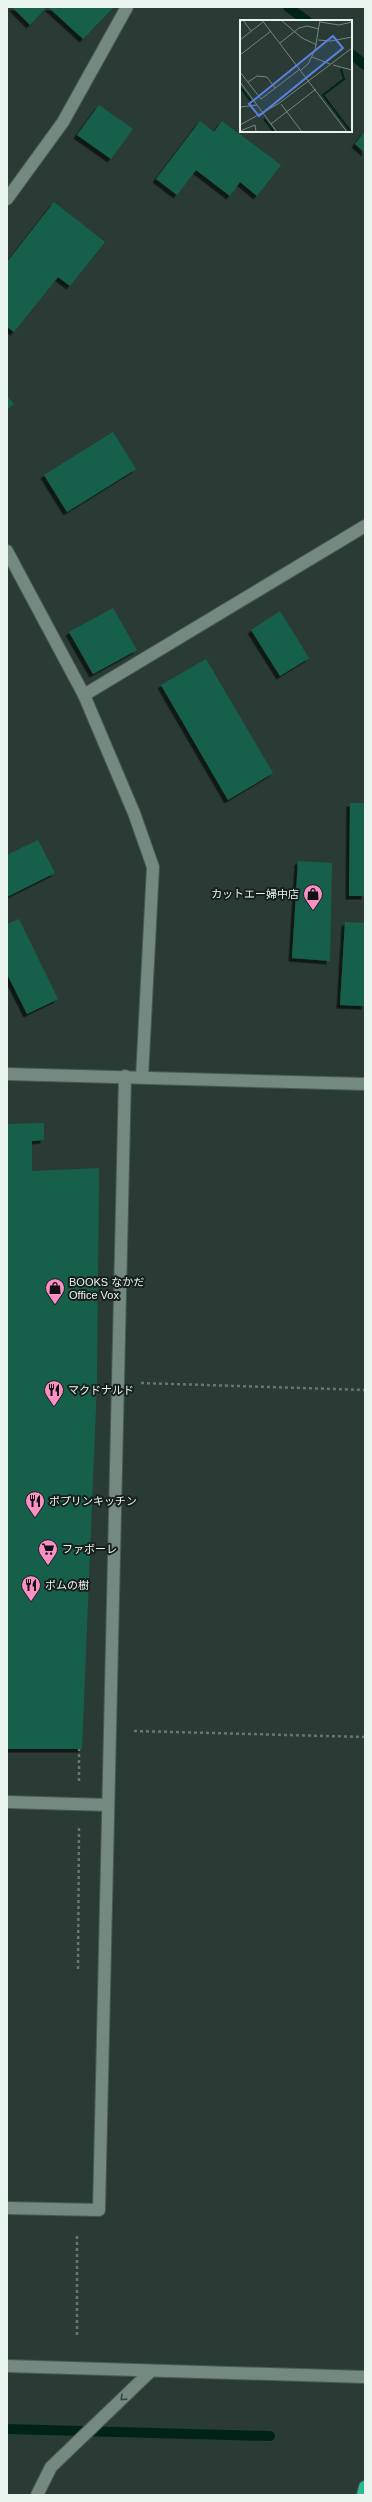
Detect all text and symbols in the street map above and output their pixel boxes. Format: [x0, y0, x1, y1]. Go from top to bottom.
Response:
inset map [240, 20, 352, 132]
shop icon: カットエー婦中店 [302, 883, 324, 911]
place label: カットエー婦中店 [211, 888, 299, 900]
place label: BOOKS なかだ Office Vox [69, 1276, 144, 1301]
shop icon: BOOKS なかだ Office Vox [44, 1277, 66, 1305]
restaurant icon: マクドナルド [43, 1379, 65, 1407]
place label: マクドナルド [68, 1384, 134, 1396]
restaurant icon: ポプリンキッチン [24, 1490, 46, 1518]
place label: ポプリンキッチン [49, 1495, 137, 1507]
supermarket icon: ファボーレ [37, 1538, 59, 1566]
place label: ファボーレ [62, 1543, 117, 1555]
restaurant icon: ポムの樹 [20, 1574, 42, 1602]
place label: ポムの樹 [45, 1579, 89, 1591]
one-way arrow [120, 2393, 128, 2401]

